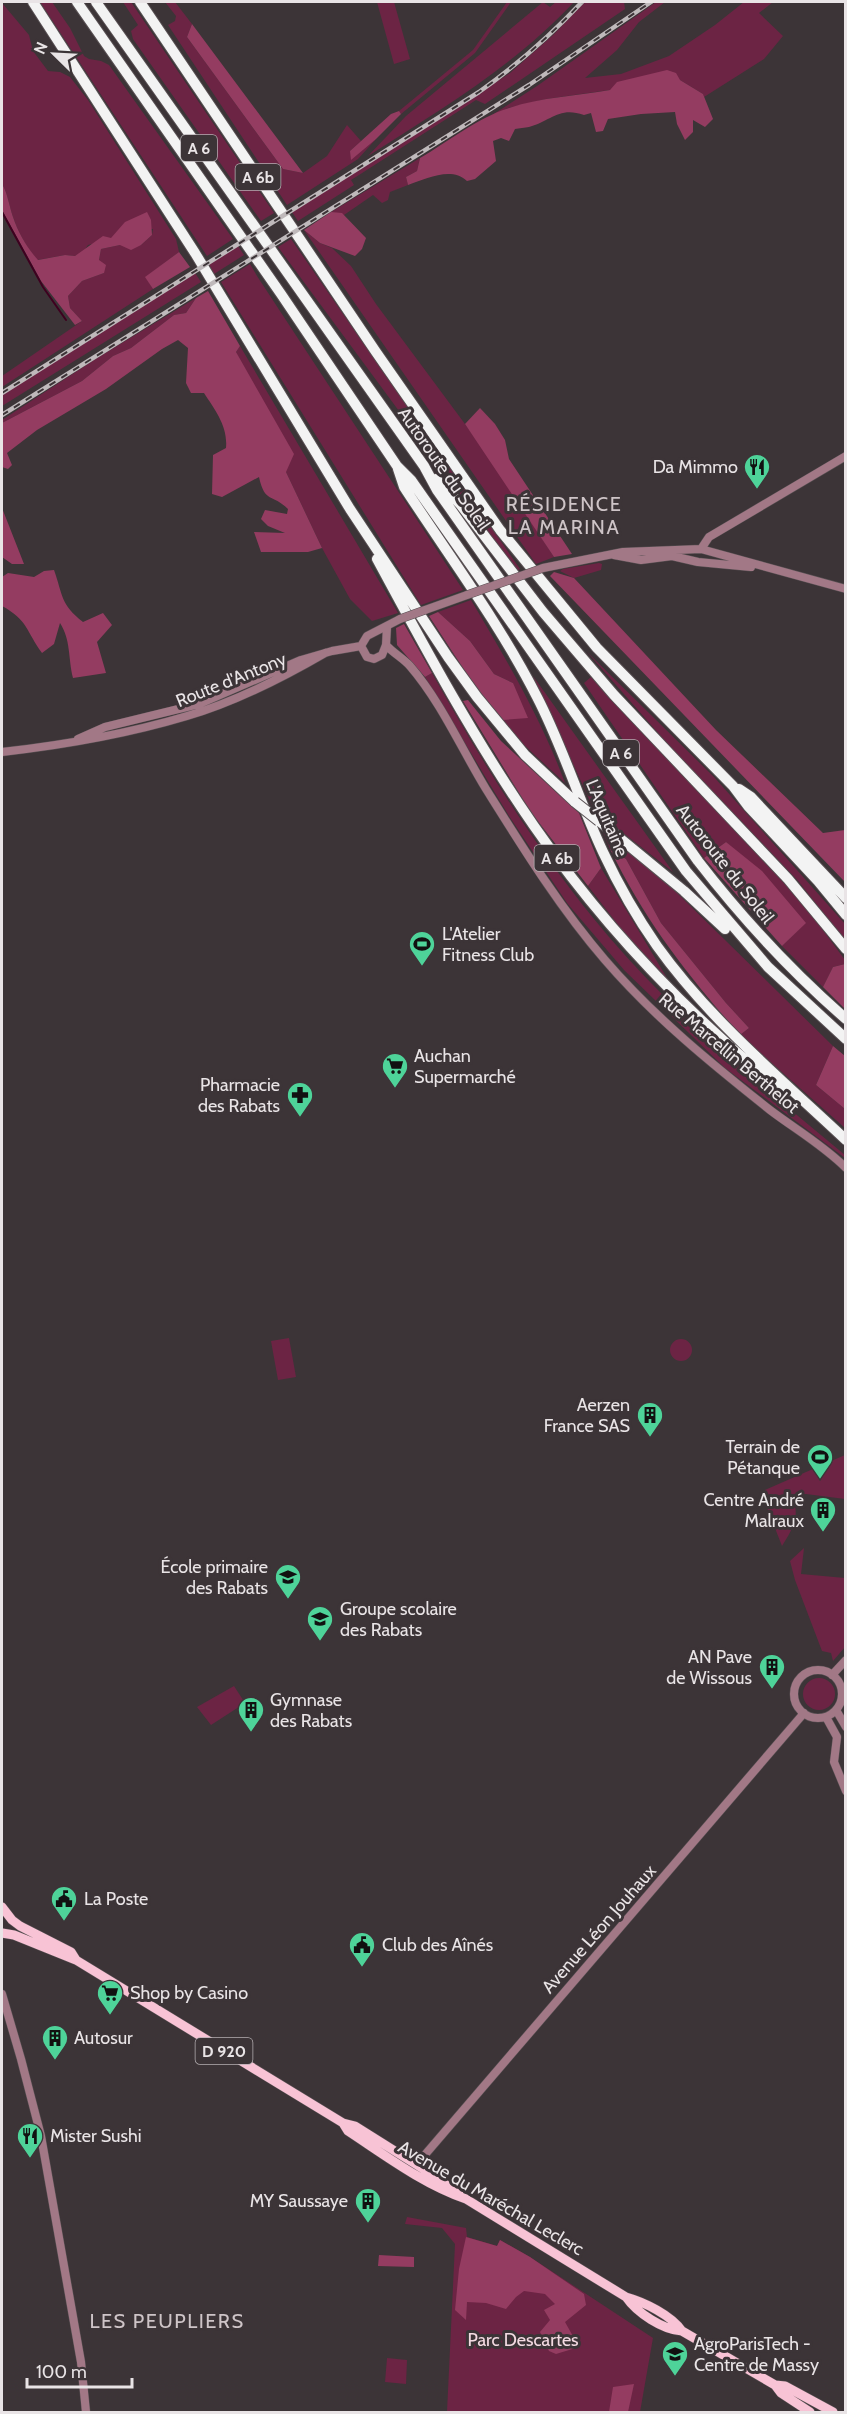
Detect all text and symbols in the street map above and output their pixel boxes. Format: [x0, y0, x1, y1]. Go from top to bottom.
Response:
north arrow [24, 24, 84, 84]
text: N [30, 39, 52, 57]
road number: A 6 [181, 135, 217, 161]
road number: A 6b [236, 164, 280, 190]
street label: Autoroute du Soleil [393, 403, 495, 536]
restaurant icon: Da Mimmo [742, 452, 772, 490]
place label: Da Mimmo [653, 456, 738, 478]
district label: RÉSIDENCE LA MARINA [506, 492, 622, 539]
street label: Route d'Antony [173, 648, 289, 712]
road number: A 6 [603, 740, 639, 766]
street label: L'Aquitaine [581, 776, 633, 860]
street label: Autoroute du Soleil [672, 800, 779, 929]
road number: A 6b [534, 845, 580, 871]
place label: L'Atelier Fitness Club [442, 923, 534, 966]
sports icon: L'Atelier Fitness Club [407, 929, 437, 967]
street label: Rue Marcellin Berthelot [654, 988, 804, 1118]
place label: Auchan Supermarché [414, 1045, 516, 1088]
supermarket icon: Auchan Supermarché [380, 1051, 410, 1089]
place label: Pharmacie des Rabats [198, 1074, 280, 1117]
pharmacy icon: Pharmacie des Rabats [285, 1080, 315, 1118]
place label: Aerzen France SAS [544, 1394, 630, 1437]
building icon: Aerzen France SAS [635, 1400, 665, 1438]
place label: Terrain de Pétanque [726, 1436, 800, 1479]
sports icon: Terrain de Pétanque [805, 1442, 835, 1480]
place label: Centre André Malraux [703, 1489, 804, 1532]
building icon: Centre André Malraux [808, 1495, 838, 1533]
place label: École primaire des Rabats [161, 1556, 268, 1599]
school or university icon: École primaire des Rabats [273, 1562, 303, 1600]
place label: Groupe scolaire des Rabats [340, 1598, 457, 1641]
school or university icon: Groupe scolaire des Rabats [305, 1604, 335, 1642]
place label: AN Pave de Wissous [666, 1646, 752, 1689]
building icon: AN Pave de Wissous [757, 1652, 787, 1690]
place label: Gymnase des Rabats [270, 1689, 352, 1732]
building icon: Gymnase des Rabats [236, 1695, 266, 1733]
street label: Avenue Léon Jouhaux [537, 1860, 661, 1998]
public building icon: La Poste [49, 1884, 79, 1922]
place label: La Poste [84, 1888, 148, 1910]
public building icon: Club des Aînés [347, 1930, 377, 1968]
place label: Club des Aînés [382, 1934, 493, 1956]
supermarket icon: Shop by Casino [95, 1978, 125, 2016]
place label: Shop by Casino [130, 1982, 248, 2004]
building icon: Autosur [40, 2023, 70, 2061]
place label: Autosur [74, 2027, 133, 2049]
road number: D 920 [196, 2038, 252, 2064]
restaurant icon: Mister Sushi [15, 2121, 45, 2159]
place label: Mister Sushi [50, 2125, 142, 2147]
street label: Avenue du Maréchal Leclerc [394, 2136, 588, 2260]
building icon: MY Saussaye [353, 2186, 383, 2224]
place label: MY Saussaye [250, 2190, 348, 2212]
district label: LES PEUPLIERS [89, 2309, 245, 2333]
park label: Parc Descartes [467, 2329, 579, 2351]
place label: AgroParisTech - Centre de Massy [694, 2333, 819, 2376]
school or university icon: AgroParisTech - Centre de Massy [660, 2339, 690, 2377]
scale bar [27, 2351, 132, 2389]
text: 100 m [36, 2361, 87, 2383]

